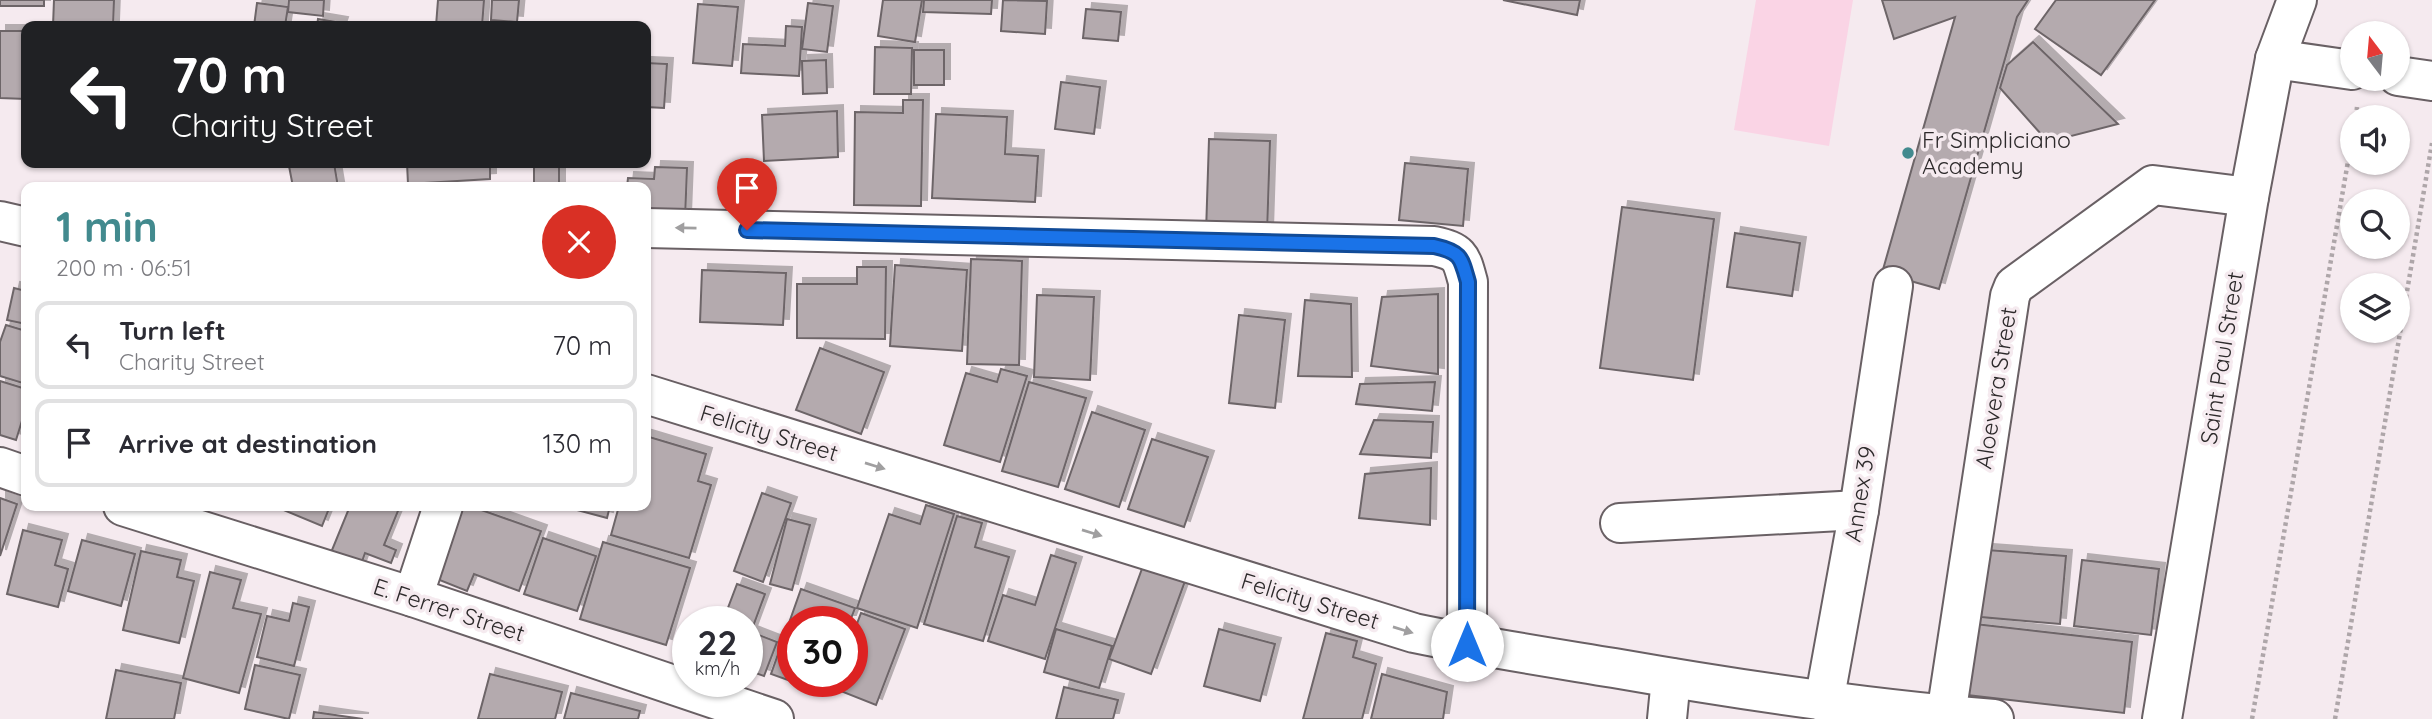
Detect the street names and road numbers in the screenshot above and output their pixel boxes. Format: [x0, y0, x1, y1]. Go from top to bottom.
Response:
street label: Saint Paul Street [2194, 270, 2249, 446]
street label: Aloevera Street [1968, 305, 2023, 471]
street label: Felicity Street [697, 398, 842, 467]
street label: Annex 39 [1838, 444, 1881, 544]
street label: Felicity Street [1238, 566, 1383, 635]
street label: E. Ferrer Street [370, 571, 529, 648]

